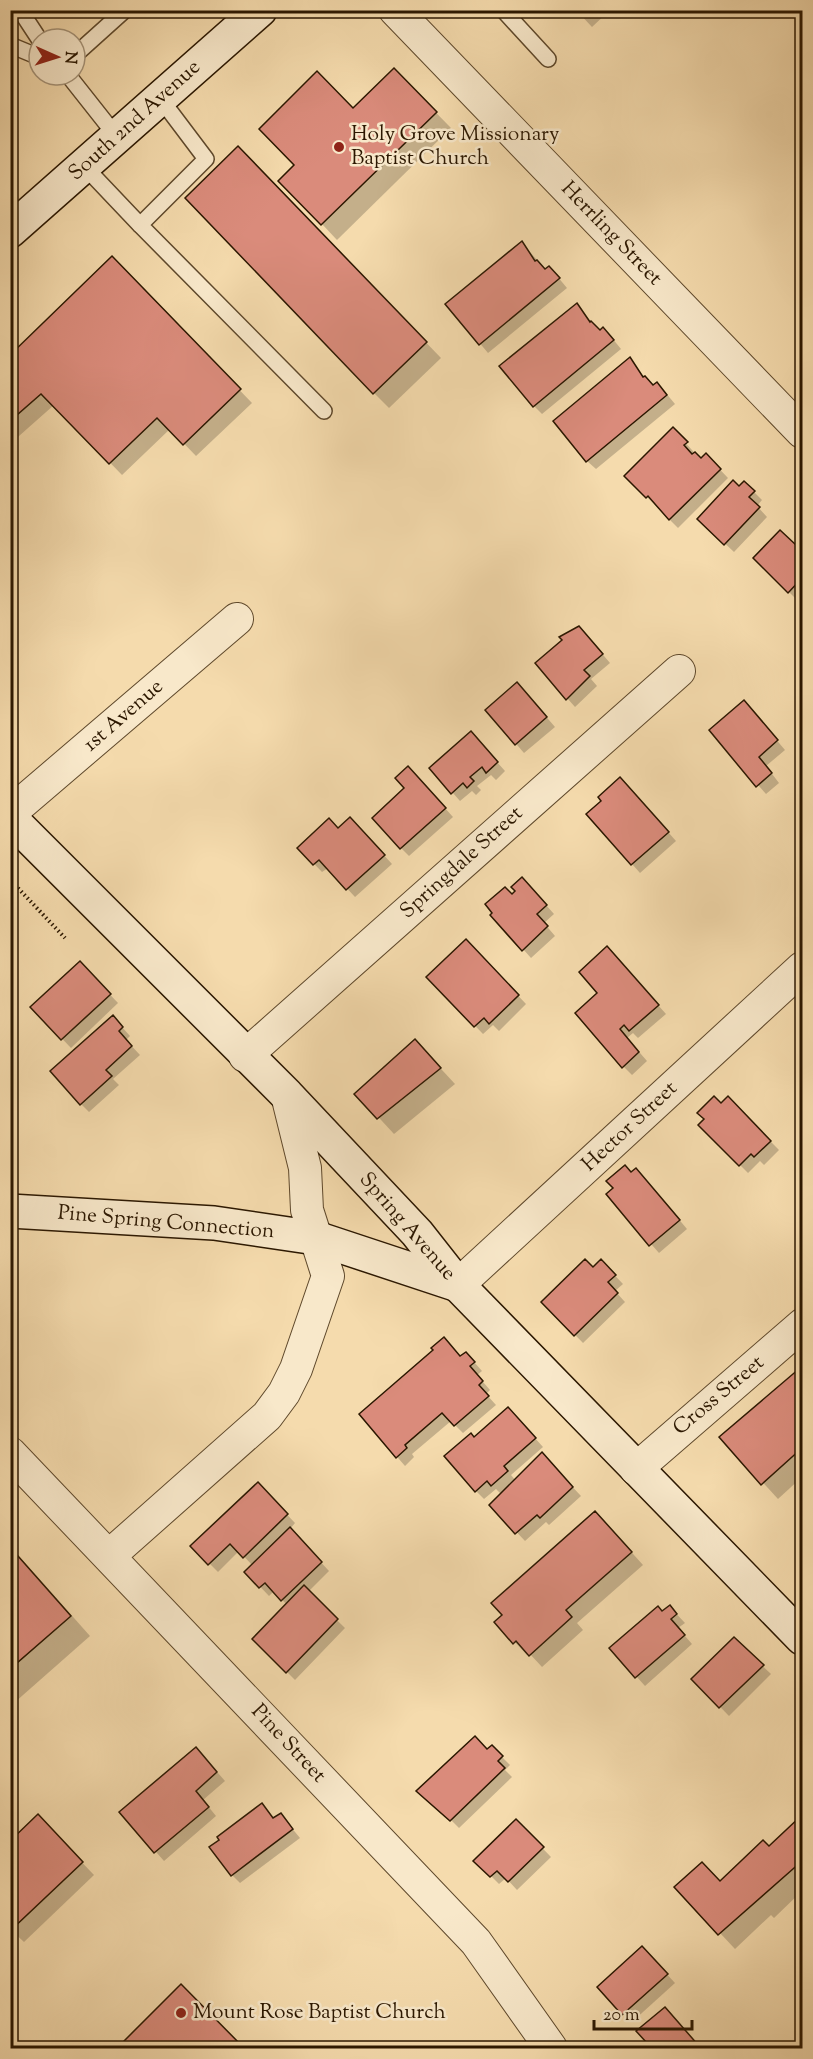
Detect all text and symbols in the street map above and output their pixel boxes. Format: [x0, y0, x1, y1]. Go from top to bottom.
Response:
north arrow [27, 27, 87, 87]
text: N [58, 51, 81, 65]
street label: South 2nd Avenue [62, 53, 208, 189]
place label: Holy Grove Missionary Baptist Church [351, 120, 560, 174]
marker: Holy Grove Missionary Baptist Church [332, 140, 346, 154]
street label: Herrling Street [553, 175, 669, 293]
street label: 1st Avenue [77, 673, 171, 759]
street label: Springdale Street [394, 800, 530, 926]
street label: Hector Street [576, 1075, 684, 1179]
street label: Spring Avenue [351, 1166, 463, 1288]
street label: Pine Spring Connection [56, 1199, 276, 1247]
street label: Cross Street [667, 1349, 771, 1443]
street label: Pine Street [244, 1698, 332, 1790]
scale bar [594, 1993, 692, 2031]
place label: Mount Rose Baptist Church [193, 1998, 446, 2028]
text: 20 m [603, 2003, 640, 2029]
marker: Mount Rose Baptist Church [174, 2006, 188, 2020]

